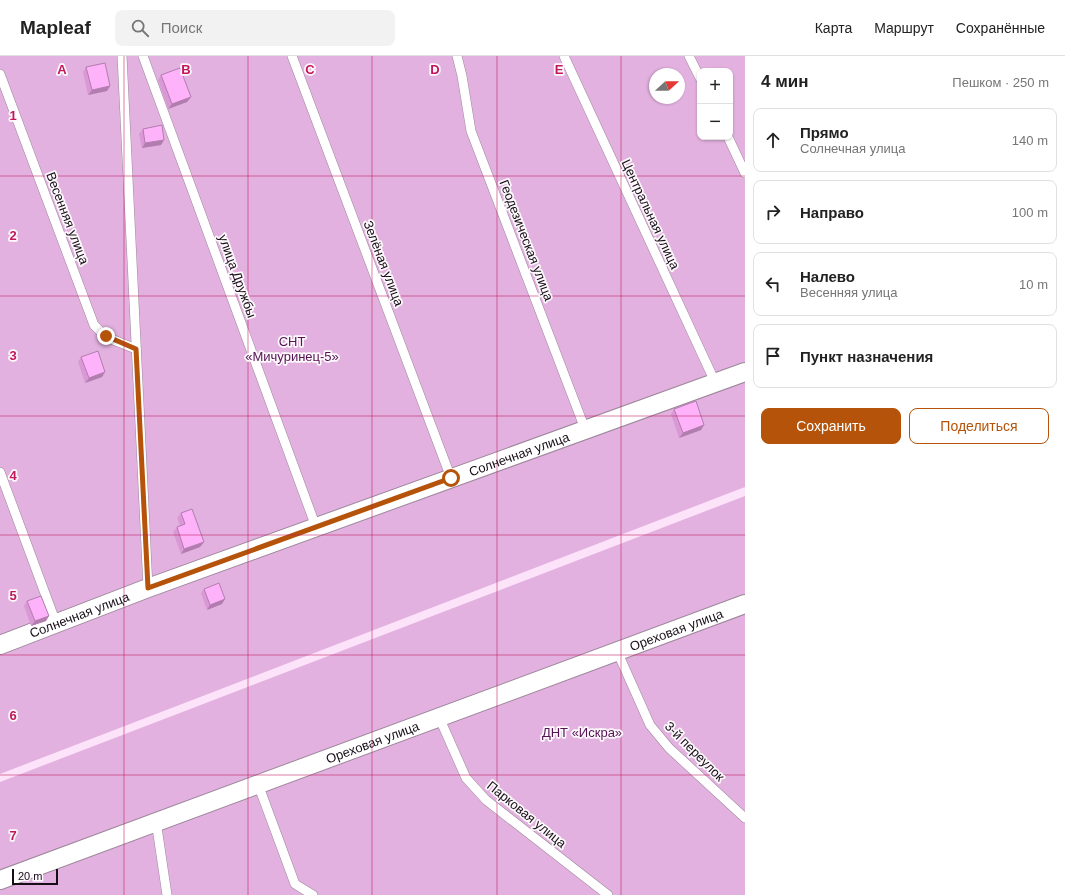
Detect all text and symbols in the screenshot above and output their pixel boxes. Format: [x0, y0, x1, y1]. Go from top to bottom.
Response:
search box [115, 10, 395, 46]
text: Mapleaf [20, 17, 91, 38]
icon: search [129, 17, 151, 39]
text: Поиск [161, 19, 202, 36]
text: Карта [815, 20, 852, 36]
text: Маршрут [874, 20, 934, 36]
text: Сохранённые [956, 20, 1045, 36]
text: A [57, 62, 67, 77]
text: B [181, 62, 191, 77]
text: C [305, 62, 315, 77]
text: D [430, 62, 440, 77]
text: E [555, 62, 564, 77]
north arrow [649, 68, 685, 104]
map controls [697, 68, 733, 140]
button: + [697, 68, 733, 104]
text: 4 мин [761, 72, 808, 91]
text: Пешком · 250 m [952, 75, 1049, 90]
button: − [697, 104, 733, 140]
text: 1 [9, 108, 17, 123]
text: Прямо [800, 124, 849, 141]
icon: ahead [762, 129, 784, 151]
text: 140 m [1012, 133, 1048, 148]
text: Солнечная улица [800, 141, 905, 156]
street label: Центральная улица [618, 157, 683, 272]
street label: Весенняя улица [43, 170, 92, 267]
street label: Геодезическая улица [497, 178, 557, 303]
icon: right [762, 201, 784, 223]
text: Направо [800, 204, 864, 221]
text: 100 m [1012, 205, 1048, 220]
street label: Зелёная улица [360, 218, 407, 309]
text: 2 [9, 228, 17, 243]
street label: улица Дружбы [216, 232, 260, 320]
text: Налево [800, 268, 855, 285]
icon: left [762, 273, 784, 295]
text: 10 m [1019, 277, 1048, 292]
text: Весенняя улица [800, 285, 897, 300]
route end [97, 327, 115, 345]
park label: СНТ «Мичуринец-5» [245, 334, 339, 364]
icon: arrive [762, 345, 784, 367]
text: 3 [9, 348, 17, 363]
text: Пункт назначения [800, 348, 933, 365]
button: Сохранить [761, 408, 901, 444]
button: Поделиться [909, 408, 1049, 444]
street label: Солнечная улица [467, 429, 572, 479]
text: 4 [9, 468, 17, 483]
route start [442, 469, 460, 487]
text: 5 [9, 588, 17, 603]
street label: Солнечная улица [28, 589, 132, 641]
street label: Ореховая улица [628, 606, 726, 654]
text: 6 [9, 708, 17, 723]
street label: Ореховая улица [324, 718, 422, 767]
street label: 3-й переулок [662, 719, 728, 784]
park label: ДНТ «Искра» [542, 725, 622, 740]
street label: Парковая улица [484, 778, 570, 851]
text: 7 [9, 828, 17, 843]
scale bar [12, 867, 58, 886]
text: 20 m [18, 870, 42, 882]

